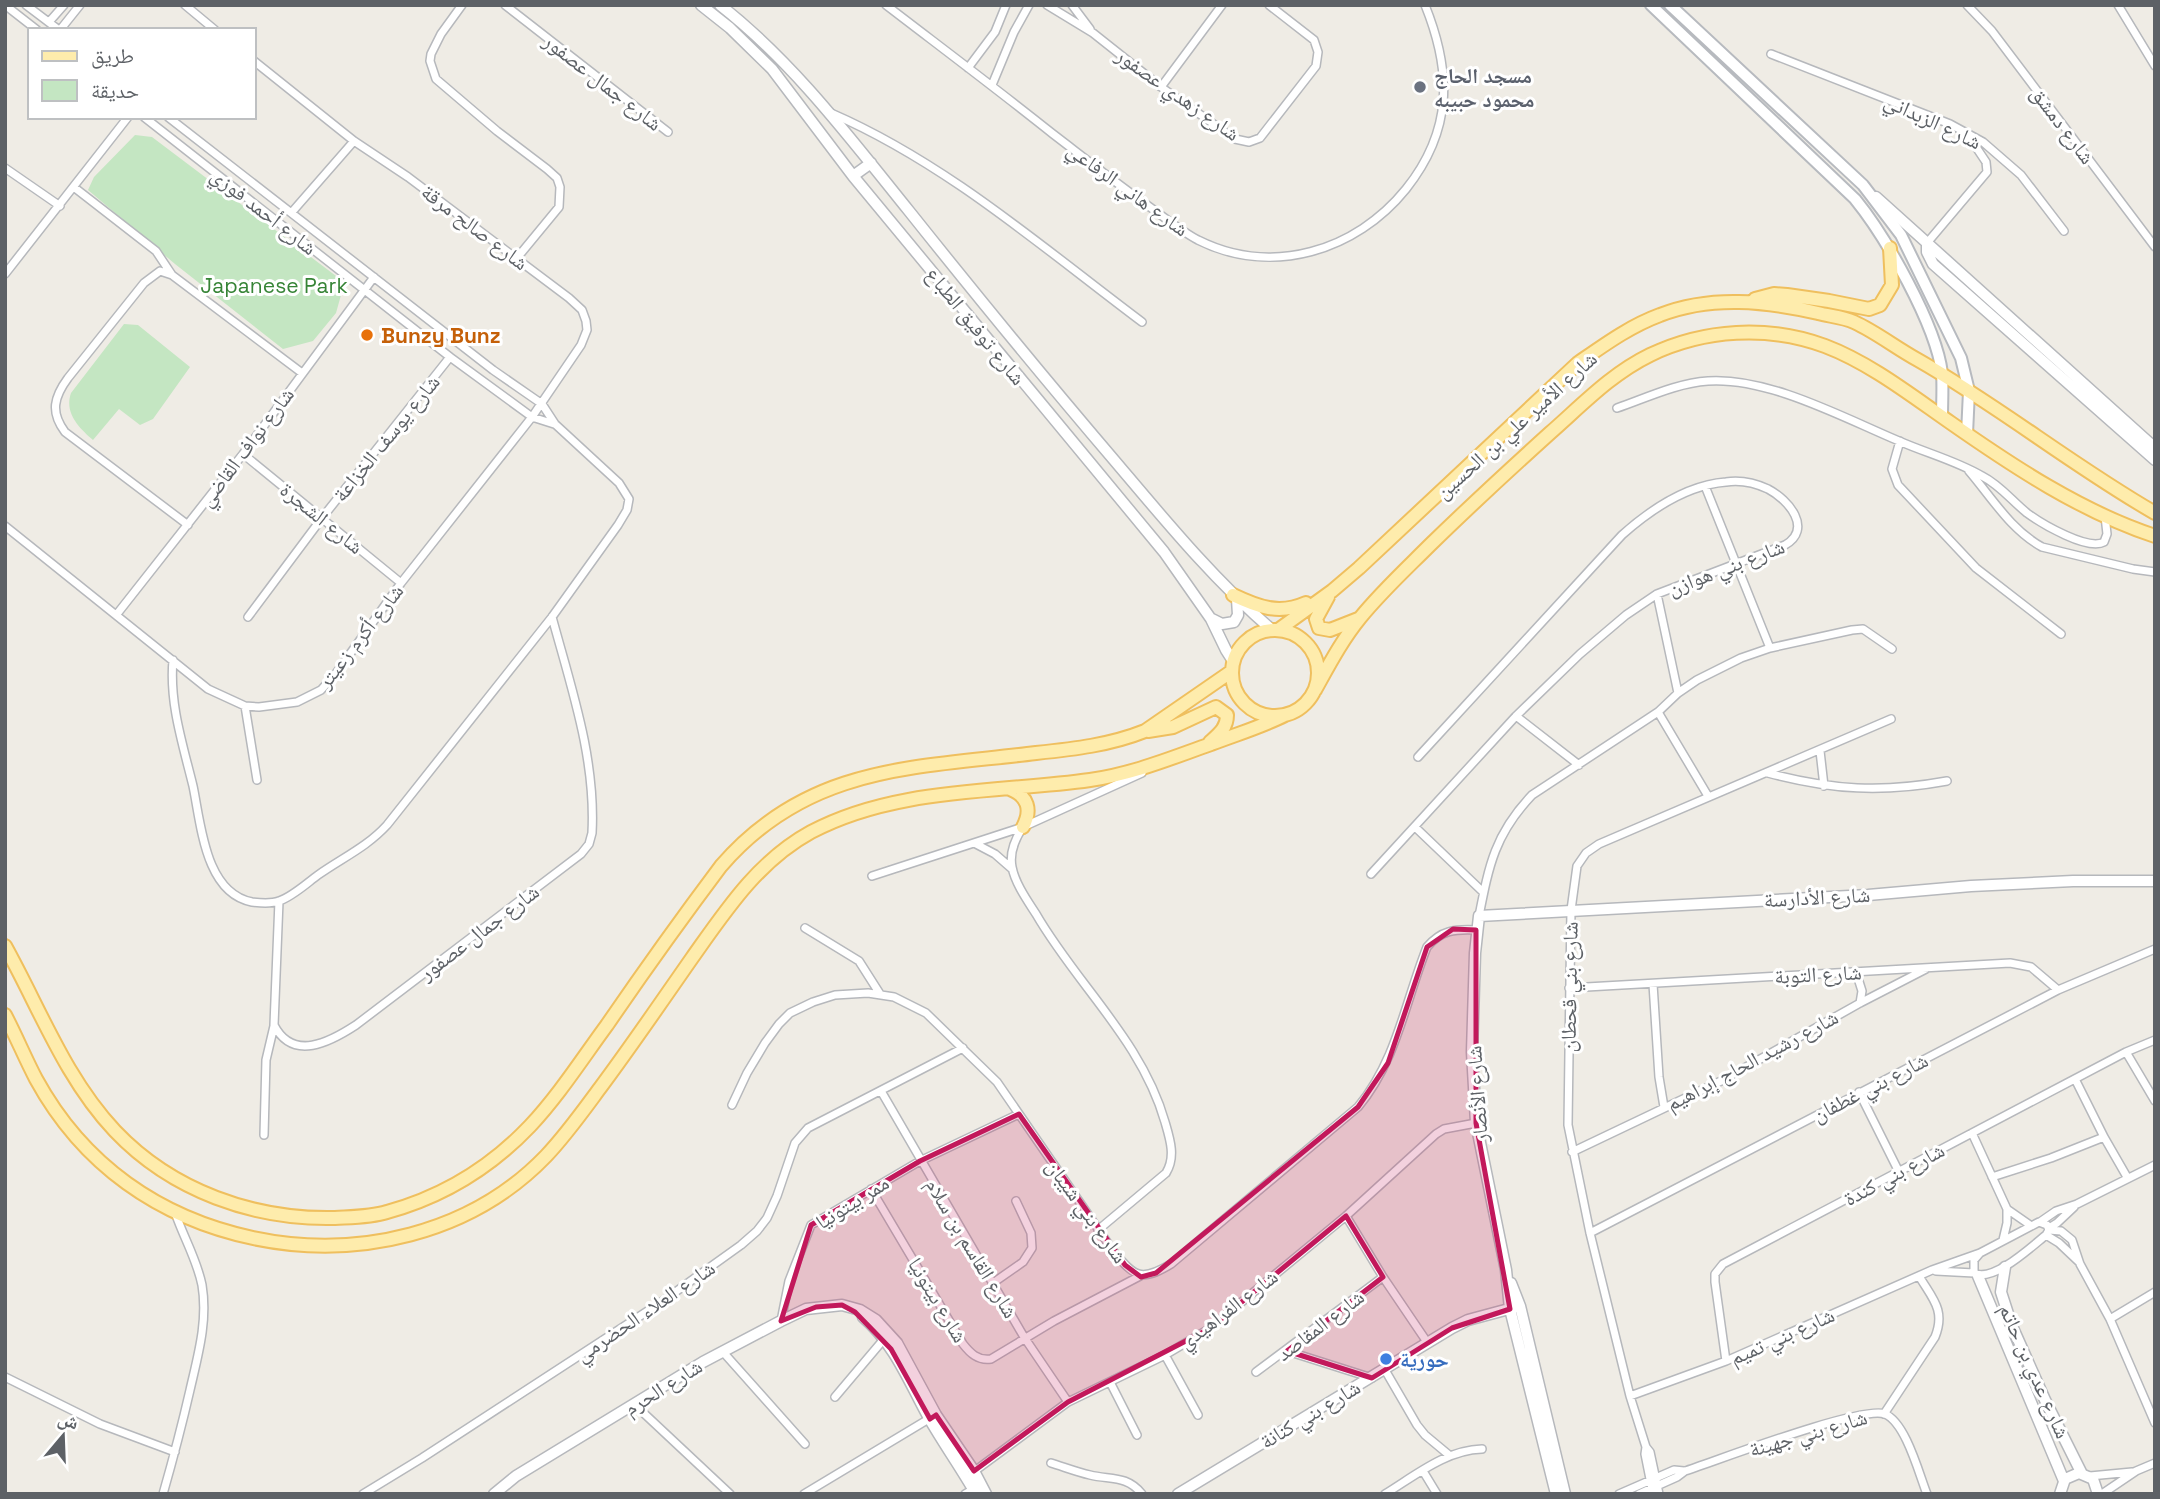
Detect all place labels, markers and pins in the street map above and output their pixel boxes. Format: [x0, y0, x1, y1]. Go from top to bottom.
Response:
place label: مسجد الحاج محمود حبيبه [1434, 62, 1534, 113]
marker: مسجد الحاج محمود حبيبه [1412, 79, 1428, 95]
place label: Bunzy Bunz [381, 322, 501, 349]
marker: Bunzy Bunz [359, 327, 375, 343]
place label: حورية [1400, 1346, 1449, 1373]
marker: حورية [1378, 1351, 1394, 1367]

